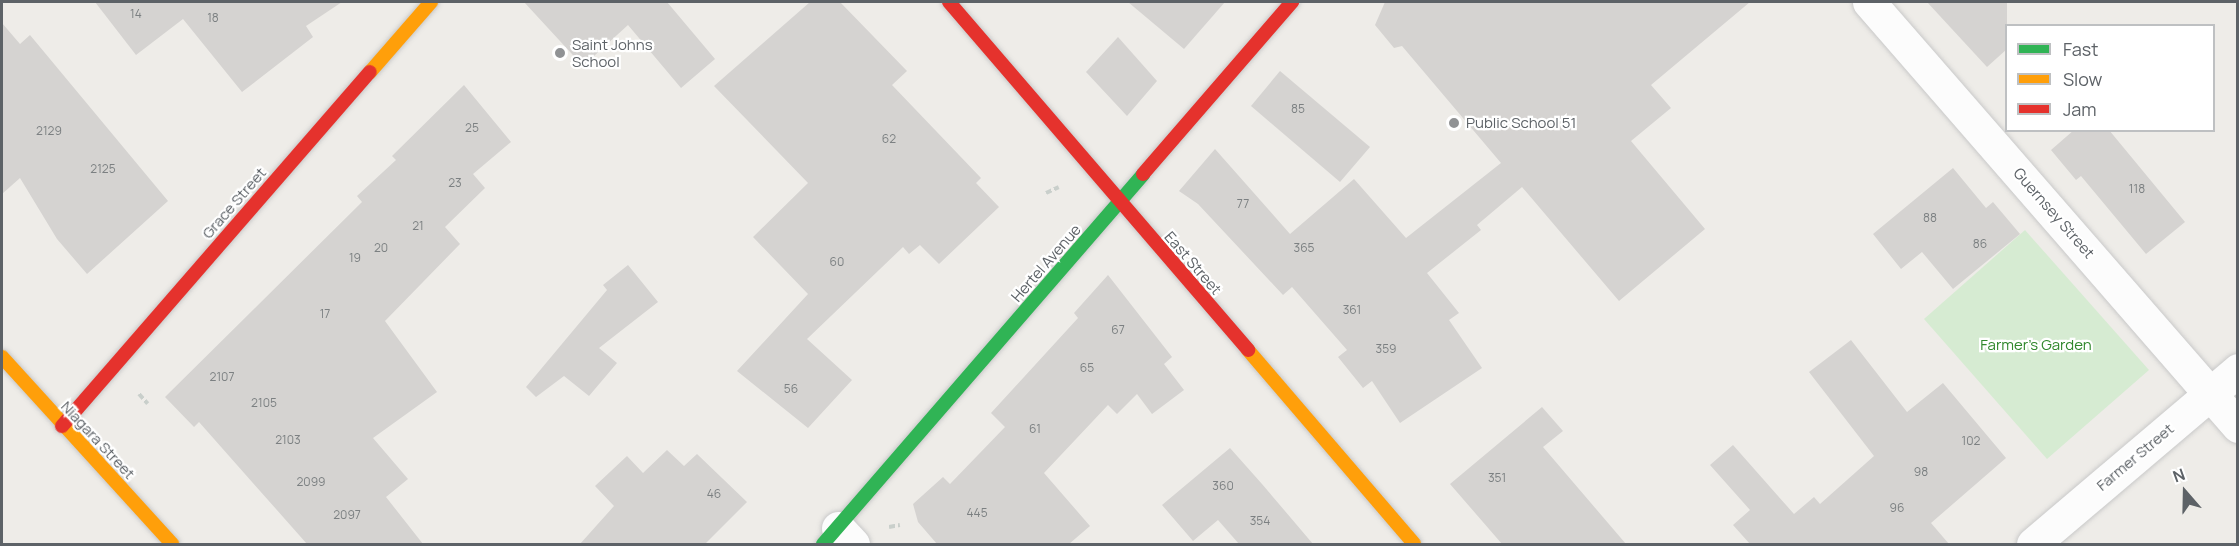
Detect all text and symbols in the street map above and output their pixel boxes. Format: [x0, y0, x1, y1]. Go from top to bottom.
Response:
house number: 14 [130, 7, 142, 21]
house number: 18 [207, 11, 219, 25]
legend [2005, 24, 2215, 132]
place label: Saint Johns School [572, 35, 653, 70]
text: Fast [2063, 37, 2098, 61]
marker: Saint Johns School [553, 46, 567, 60]
text: Slow [2063, 67, 2102, 91]
text: Jam [2063, 97, 2097, 121]
house number: 85 [1291, 102, 1305, 116]
place label: Public School 51 [1466, 114, 1576, 132]
marker: Public School 51 [1447, 116, 1461, 130]
house number: 25 [465, 121, 479, 135]
house number: 2129 [36, 124, 62, 138]
house number: 62 [882, 132, 896, 146]
house number: 2125 [90, 162, 116, 176]
street label: Grace Street [198, 164, 270, 242]
street label: Guernsey Street [2010, 164, 2098, 262]
house number: 23 [448, 176, 462, 190]
house number: 118 [2129, 182, 2145, 196]
house number: 77 [1237, 197, 1249, 211]
house number: 88 [1923, 211, 1937, 225]
house number: 21 [412, 219, 424, 233]
street label: Hertel Avenue [1007, 221, 1085, 305]
street label: East Street [1161, 228, 1225, 298]
house number: 86 [1973, 237, 1987, 251]
house number: 20 [374, 241, 388, 255]
house number: 365 [1293, 241, 1315, 255]
house number: 19 [349, 251, 361, 265]
house number: 60 [830, 255, 844, 269]
house number: 361 [1343, 303, 1361, 317]
house number: 17 [320, 307, 330, 321]
house number: 67 [1111, 323, 1125, 337]
park label: Farmer's Garden [1980, 336, 2092, 354]
house number: 359 [1375, 342, 1397, 356]
house number: 65 [1080, 361, 1094, 375]
house number: 2107 [210, 370, 234, 384]
house number: 56 [784, 382, 798, 396]
house number: 2105 [251, 396, 277, 410]
street label: Niagara Street [57, 397, 139, 483]
street label: Farmer Street [2093, 420, 2177, 494]
house number: 61 [1029, 422, 1041, 436]
house number: 2103 [275, 433, 301, 447]
house number: 102 [1962, 434, 1980, 448]
north arrow [2155, 462, 2215, 522]
text: N [2170, 463, 2188, 487]
house number: 98 [1914, 465, 1928, 479]
house number: 351 [1488, 471, 1506, 485]
house number: 2099 [296, 475, 326, 489]
house number: 360 [1212, 479, 1234, 493]
house number: 46 [707, 487, 721, 501]
house number: 96 [1890, 501, 1904, 515]
house number: 445 [966, 506, 988, 520]
house number: 2097 [333, 508, 361, 522]
house number: 354 [1250, 514, 1270, 528]

